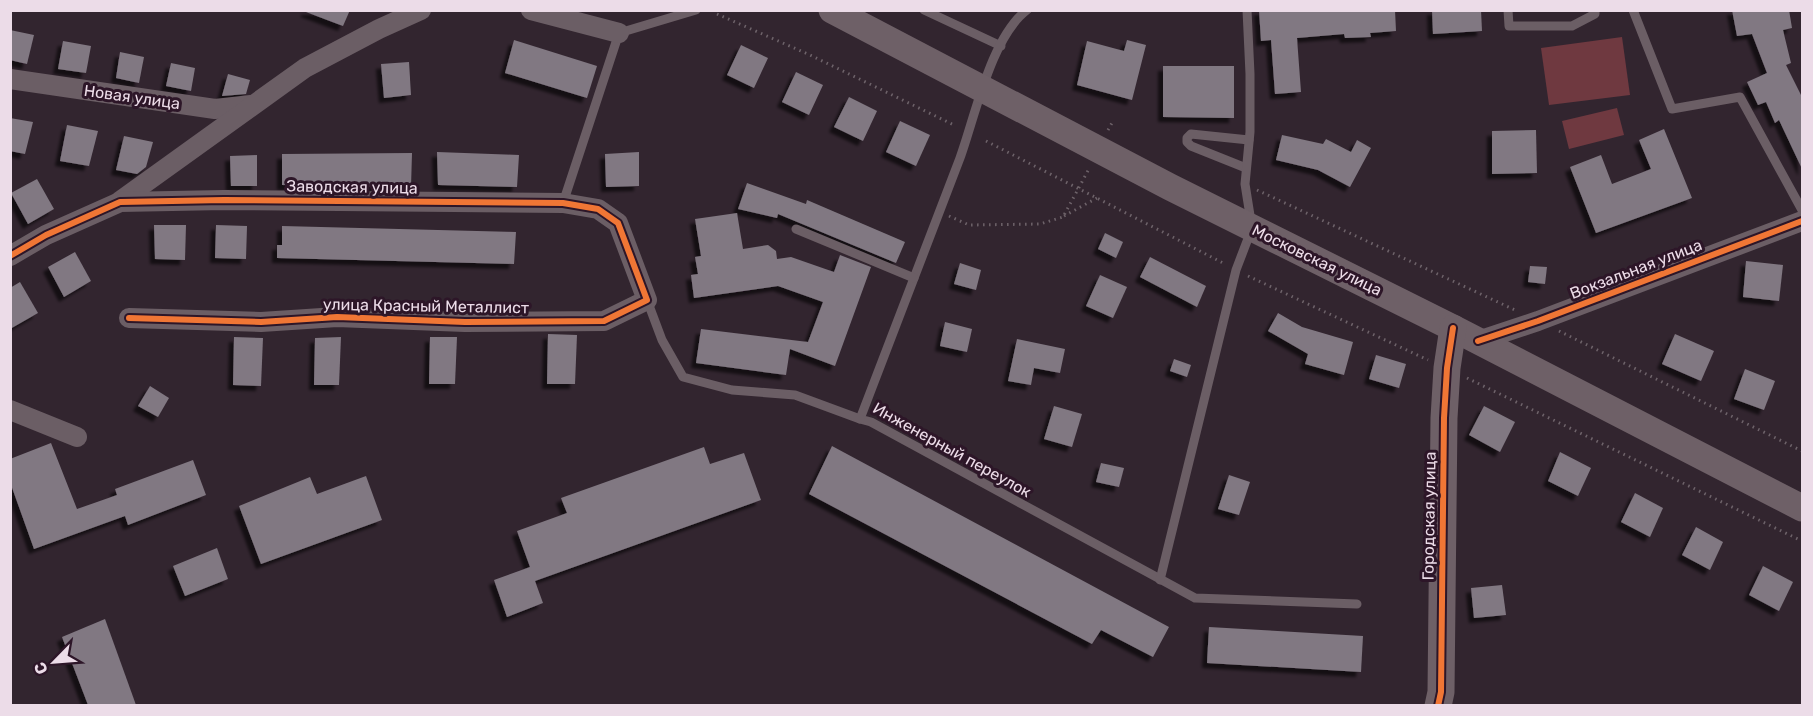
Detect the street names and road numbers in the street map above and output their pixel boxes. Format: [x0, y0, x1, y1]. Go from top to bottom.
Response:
street label: Новая улица [83, 81, 181, 113]
street label: Заводская улица [286, 176, 418, 198]
street label: Московская улица [1249, 220, 1385, 300]
street label: Вокзальная улица [1567, 235, 1705, 303]
street label: улица Красный Металлист [323, 295, 529, 317]
street label: Инженерный переулок [869, 398, 1035, 502]
street label: Городская улица [1418, 451, 1440, 581]

